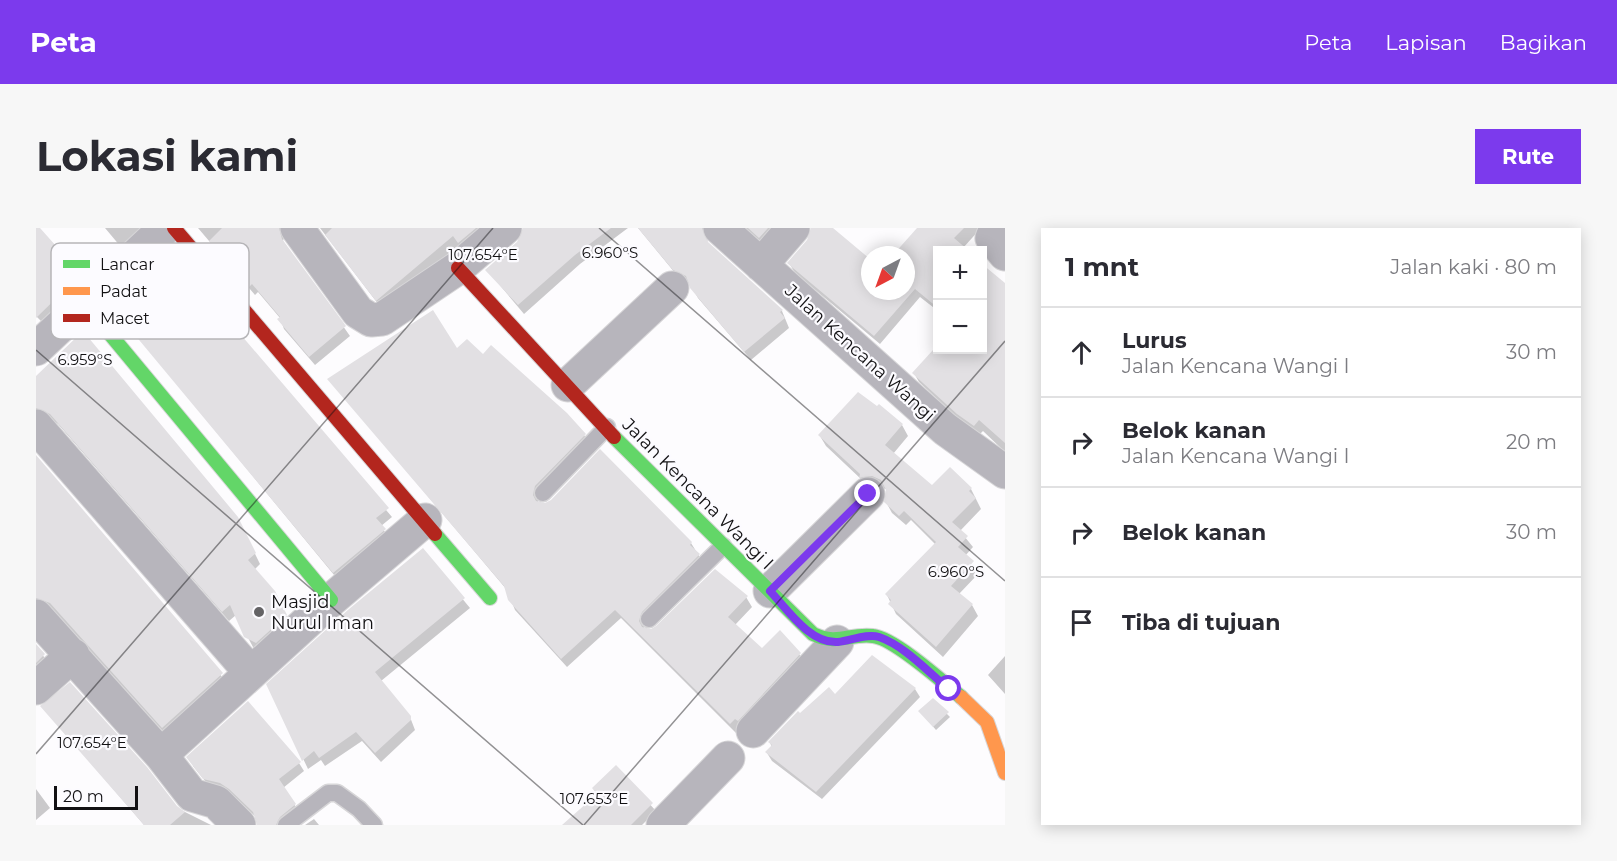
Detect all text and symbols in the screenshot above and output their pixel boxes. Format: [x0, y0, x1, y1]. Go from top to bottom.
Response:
text: Peta [30, 25, 97, 59]
text: Peta [1304, 30, 1352, 55]
text: Lapisan [1385, 30, 1467, 55]
text: Bagikan [1500, 30, 1587, 55]
button: Rute [1475, 129, 1581, 184]
text: Lokasi kami [36, 130, 298, 182]
legend [51, 243, 249, 339]
text: 6.960°S [582, 243, 638, 262]
text: 107.654°E [448, 245, 518, 264]
north arrow [861, 246, 915, 300]
map controls [933, 246, 987, 354]
button: + [933, 246, 987, 300]
text: 1 mnt [1065, 251, 1139, 283]
text: Lancar [100, 255, 155, 274]
text: Jalan kaki · 80 m [1390, 255, 1557, 279]
street label: Jalan Kencana Wangi [780, 279, 940, 426]
text: Padat [100, 282, 148, 301]
button: − [933, 300, 987, 354]
text: Macet [100, 309, 150, 328]
text: Lurus [1122, 327, 1187, 354]
icon: ahead [1065, 336, 1098, 369]
text: 30 m [1506, 340, 1557, 364]
text: 6.959°S [57, 350, 113, 369]
text: Jalan Kencana Wangi I [1122, 354, 1350, 378]
street label: Jalan Kencana Wangi I [617, 413, 778, 574]
text: Belok kanan [1122, 417, 1266, 444]
icon: right [1065, 426, 1098, 459]
text: 20 m [1506, 430, 1557, 454]
text: Jalan Kencana Wangi I [1122, 444, 1350, 468]
route end [854, 480, 880, 506]
icon: right [1065, 516, 1098, 549]
text: Belok kanan [1122, 519, 1266, 546]
text: 30 m [1506, 520, 1557, 544]
text: 6.960°S [928, 562, 984, 581]
place label: Masjid Nurul Iman [271, 591, 374, 634]
marker: Masjid Nurul Iman [252, 605, 266, 619]
icon: arrive [1065, 606, 1098, 639]
text: Tiba di tujuan [1122, 609, 1280, 636]
route start [935, 675, 961, 701]
text: 107.654°E [57, 733, 127, 752]
scale bar [54, 783, 138, 810]
text: 20 m [63, 787, 104, 806]
text: 107.653°E [560, 789, 628, 808]

